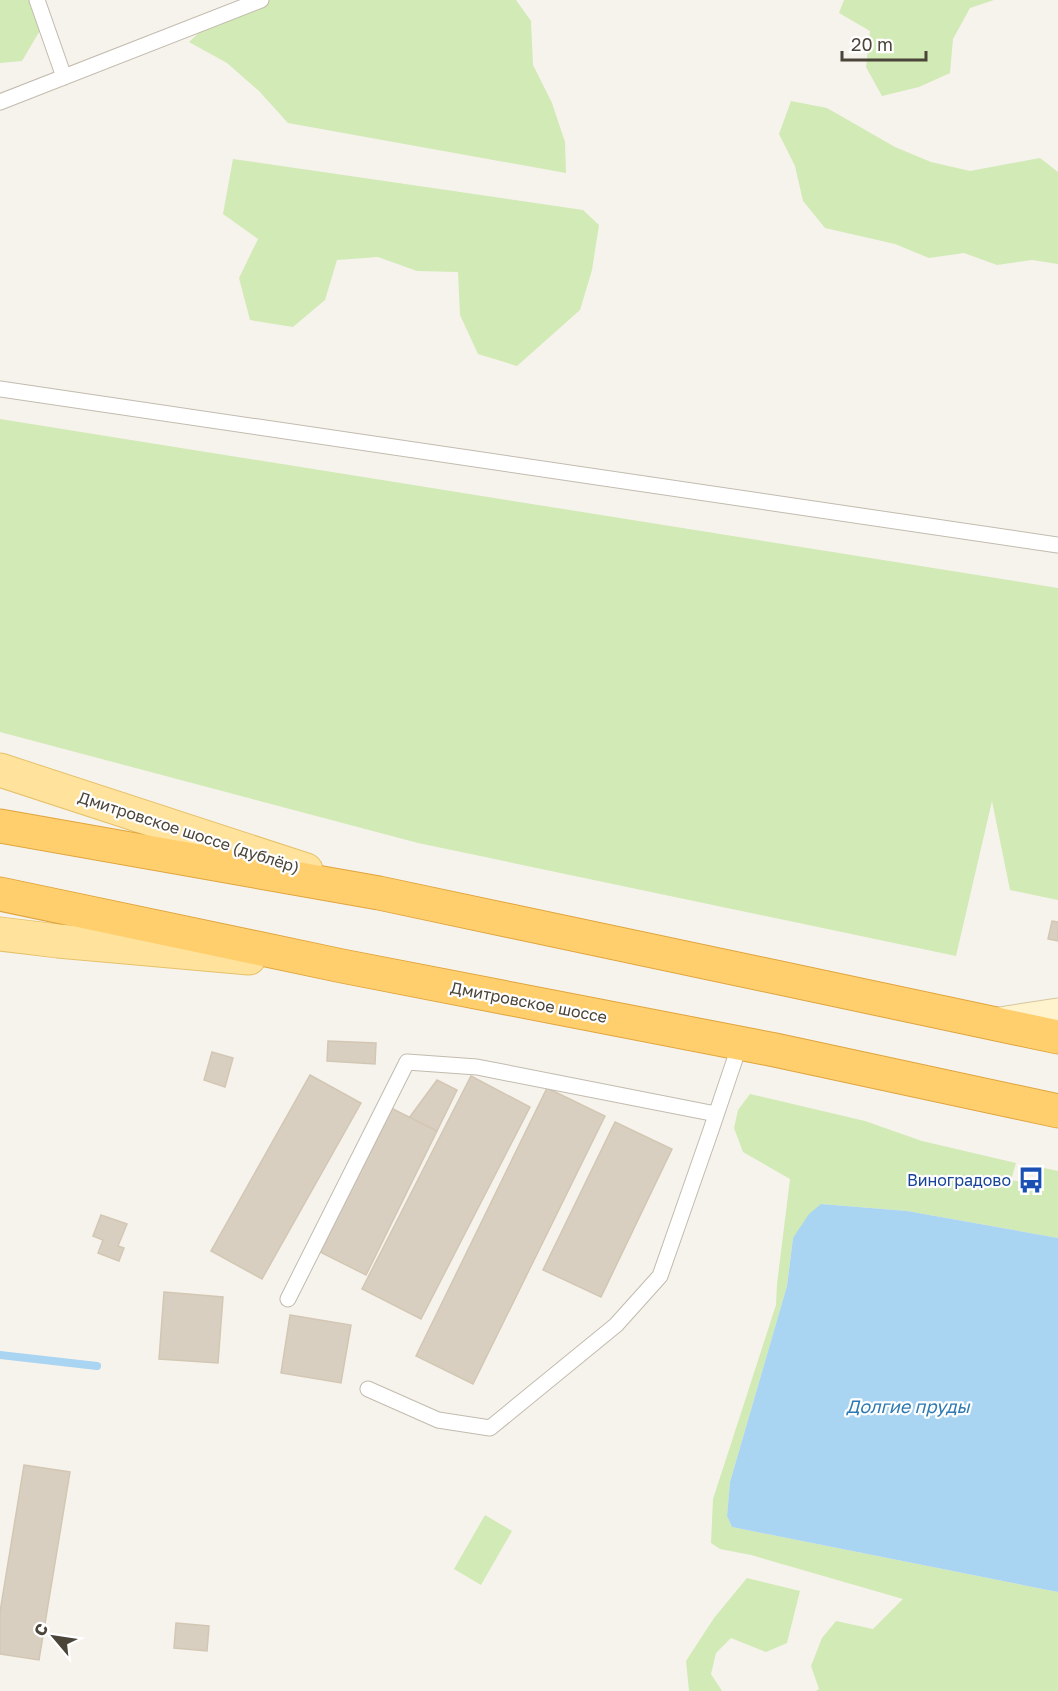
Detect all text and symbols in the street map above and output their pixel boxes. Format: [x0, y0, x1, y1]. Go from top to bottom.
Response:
scale bar [842, 24, 926, 62]
text: 20 m [851, 33, 893, 55]
street label: Дмитровское шоссе (дублёр) [76, 787, 302, 877]
street label: Дмитровское шоссе [449, 977, 609, 1027]
bus stop icon: Виноградово [1016, 1165, 1046, 1195]
place label: Виноградово [907, 1170, 1011, 1190]
water label: Долгие пруды [845, 1395, 971, 1417]
north arrow [24, 1607, 84, 1667]
text: С [29, 1620, 52, 1640]

